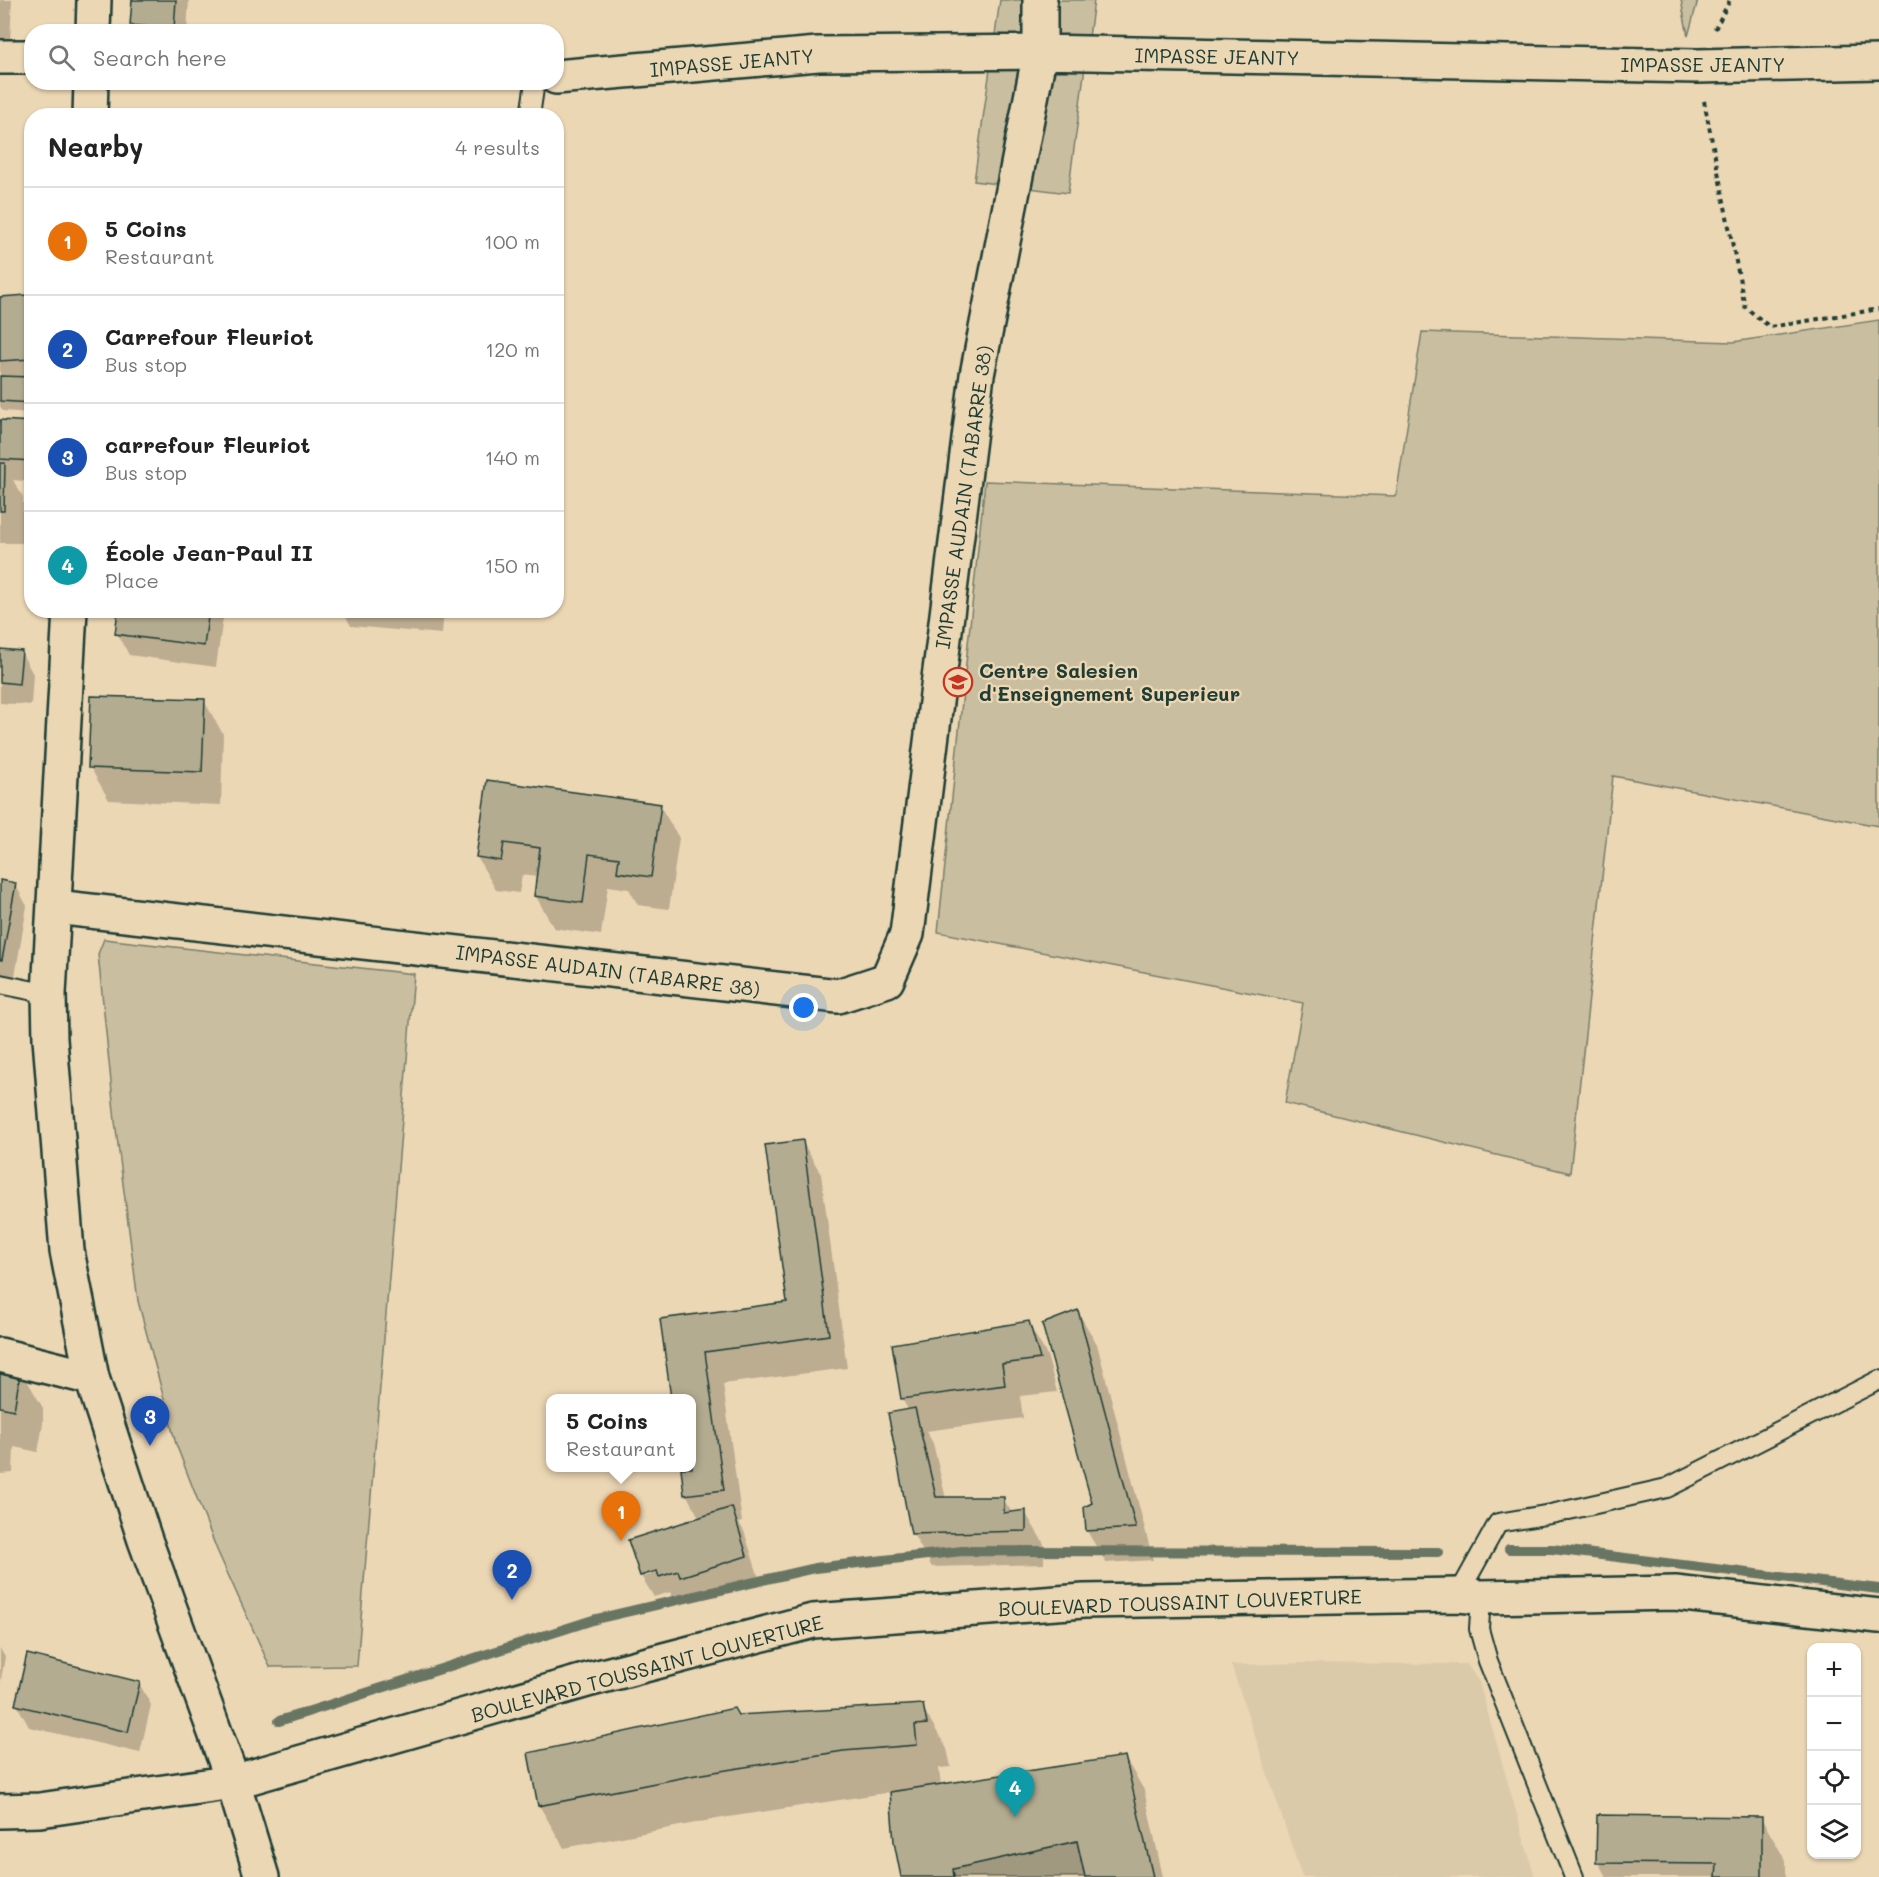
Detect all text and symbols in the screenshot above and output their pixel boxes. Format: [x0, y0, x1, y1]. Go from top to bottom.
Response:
search box [24, 24, 564, 90]
icon: search [45, 41, 78, 74]
street label: IMPASSE JEANTY [649, 42, 815, 82]
street label: IMPASSE JEANTY [1134, 42, 1300, 70]
text: Search here [93, 43, 227, 72]
street label: IMPASSE JEANTY [1621, 51, 1785, 77]
text: Nearby [48, 130, 143, 164]
text: 4 results [455, 134, 540, 160]
text: 5 Coins [105, 214, 187, 243]
text: 1 [63, 228, 72, 254]
text: 100 m [484, 228, 540, 254]
text: Restaurant [105, 243, 215, 269]
text: Carrefour Fleuriot [105, 322, 313, 351]
text: 2 [62, 336, 73, 362]
text: 120 m [485, 336, 540, 362]
street label: IMPASSE AUDAIN (TABARRE 38) [929, 343, 997, 651]
text: Bus stop [105, 351, 187, 377]
text: carrefour Fleuriot [105, 430, 310, 459]
text: 3 [62, 444, 74, 470]
text: 140 m [485, 444, 540, 470]
text: Bus stop [105, 459, 187, 485]
text: École Jean-Paul II [105, 538, 313, 567]
text: 4 [61, 552, 74, 578]
text: 150 m [485, 552, 540, 578]
text: Place [105, 567, 159, 593]
place label: Centre Salesien d'Enseignement Superieur [979, 657, 1240, 706]
school or university icon: Centre Salesien d'Enseignement Superieur [942, 666, 974, 698]
street label: IMPASSE AUDAIN (TABARRE 38) [454, 938, 762, 1002]
your location [789, 993, 818, 1022]
popup [546, 1394, 696, 1472]
pin: 3 [130, 1396, 170, 1446]
text: 5 Coins [566, 1406, 648, 1435]
text: Restaurant [566, 1435, 676, 1461]
pin: 1 [602, 1492, 640, 1541]
pin: 2 [492, 1550, 532, 1600]
street label: BOULEVARD TOUSSAINT LOUVERTURE [998, 1583, 1362, 1621]
street label: BOULEVARD TOUSSAINT LOUVERTURE [468, 1608, 826, 1728]
map controls [1807, 1643, 1861, 1859]
button: + [1807, 1643, 1861, 1697]
button: − [1807, 1697, 1861, 1751]
button: locate [1807, 1751, 1861, 1805]
pin: 4 [996, 1768, 1034, 1817]
button: layers [1807, 1805, 1861, 1859]

